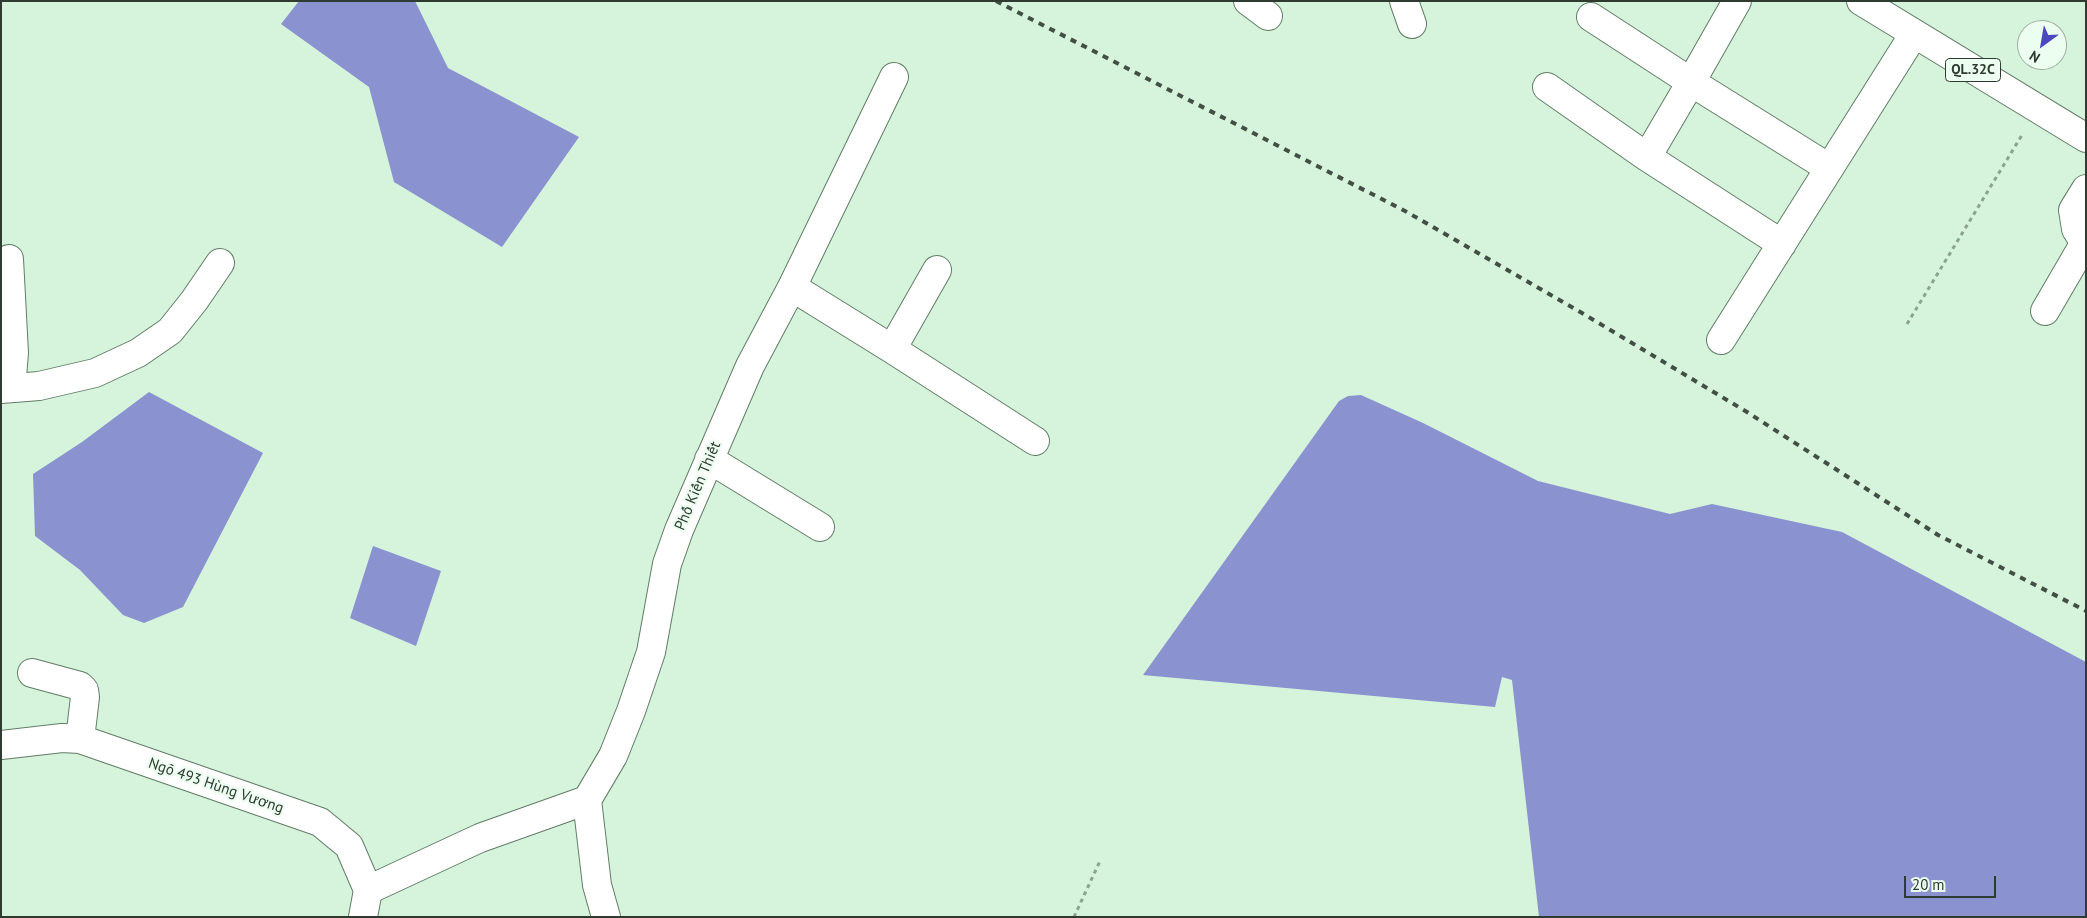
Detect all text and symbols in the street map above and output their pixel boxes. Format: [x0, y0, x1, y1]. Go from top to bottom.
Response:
north arrow [2017, 20, 2067, 70]
text: N [2026, 47, 2043, 67]
road number: QL.32C [1946, 58, 2000, 82]
street label: Phố Kiến Thiết [671, 439, 725, 533]
street label: Ngõ 493 Hùng Vương [146, 754, 286, 818]
scale bar [1907, 866, 2000, 898]
text: 20 m [1912, 875, 1945, 894]

